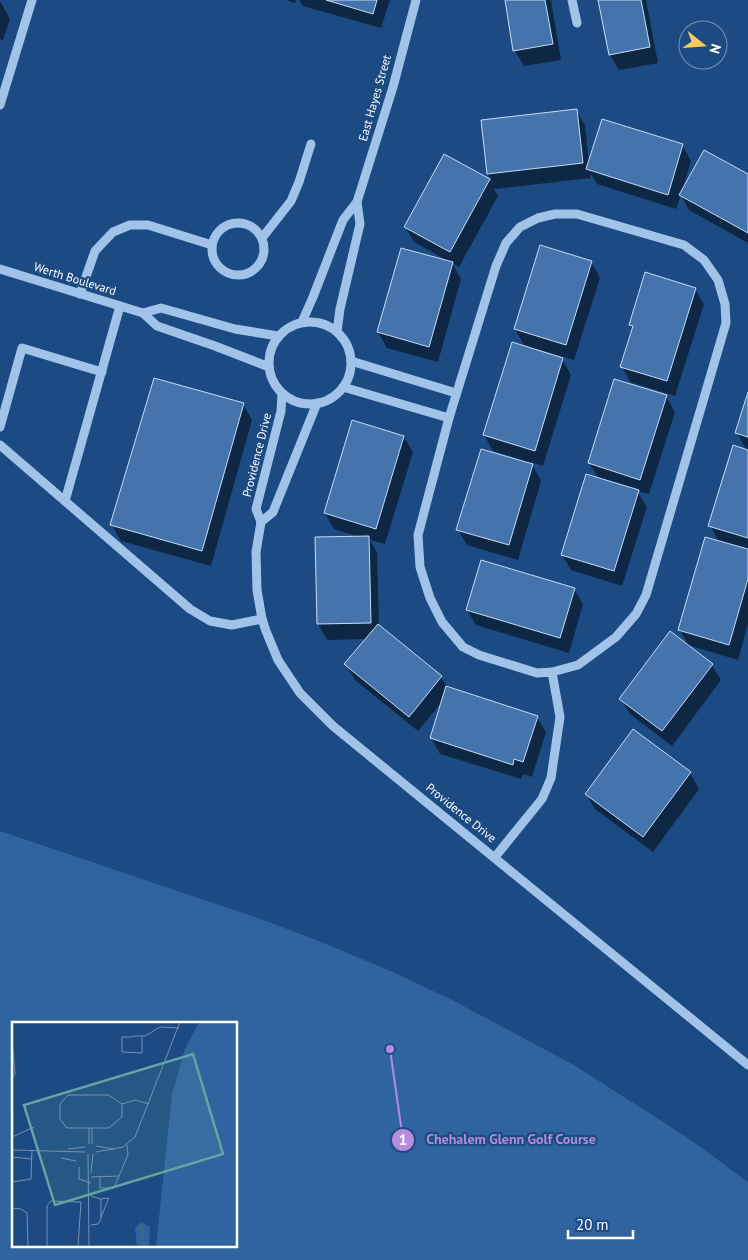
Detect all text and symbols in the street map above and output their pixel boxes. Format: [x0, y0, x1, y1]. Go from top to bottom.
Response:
north arrow [678, 20, 728, 70]
text: N [705, 42, 725, 56]
street label: East Hayes Street [355, 53, 394, 143]
street label: Werth Boulevard [32, 259, 118, 298]
street label: Providence Drive [239, 411, 274, 498]
street label: Providence Drive [423, 780, 499, 846]
inset map [12, 1022, 238, 1248]
callout: Chehalem Glenn Golf Course [391, 1125, 606, 1154]
text: 1 [399, 1130, 407, 1149]
text: Chehalem Glenn Golf Course [426, 1130, 596, 1148]
scale bar [568, 1208, 633, 1240]
text: 20 m [576, 1215, 609, 1234]

